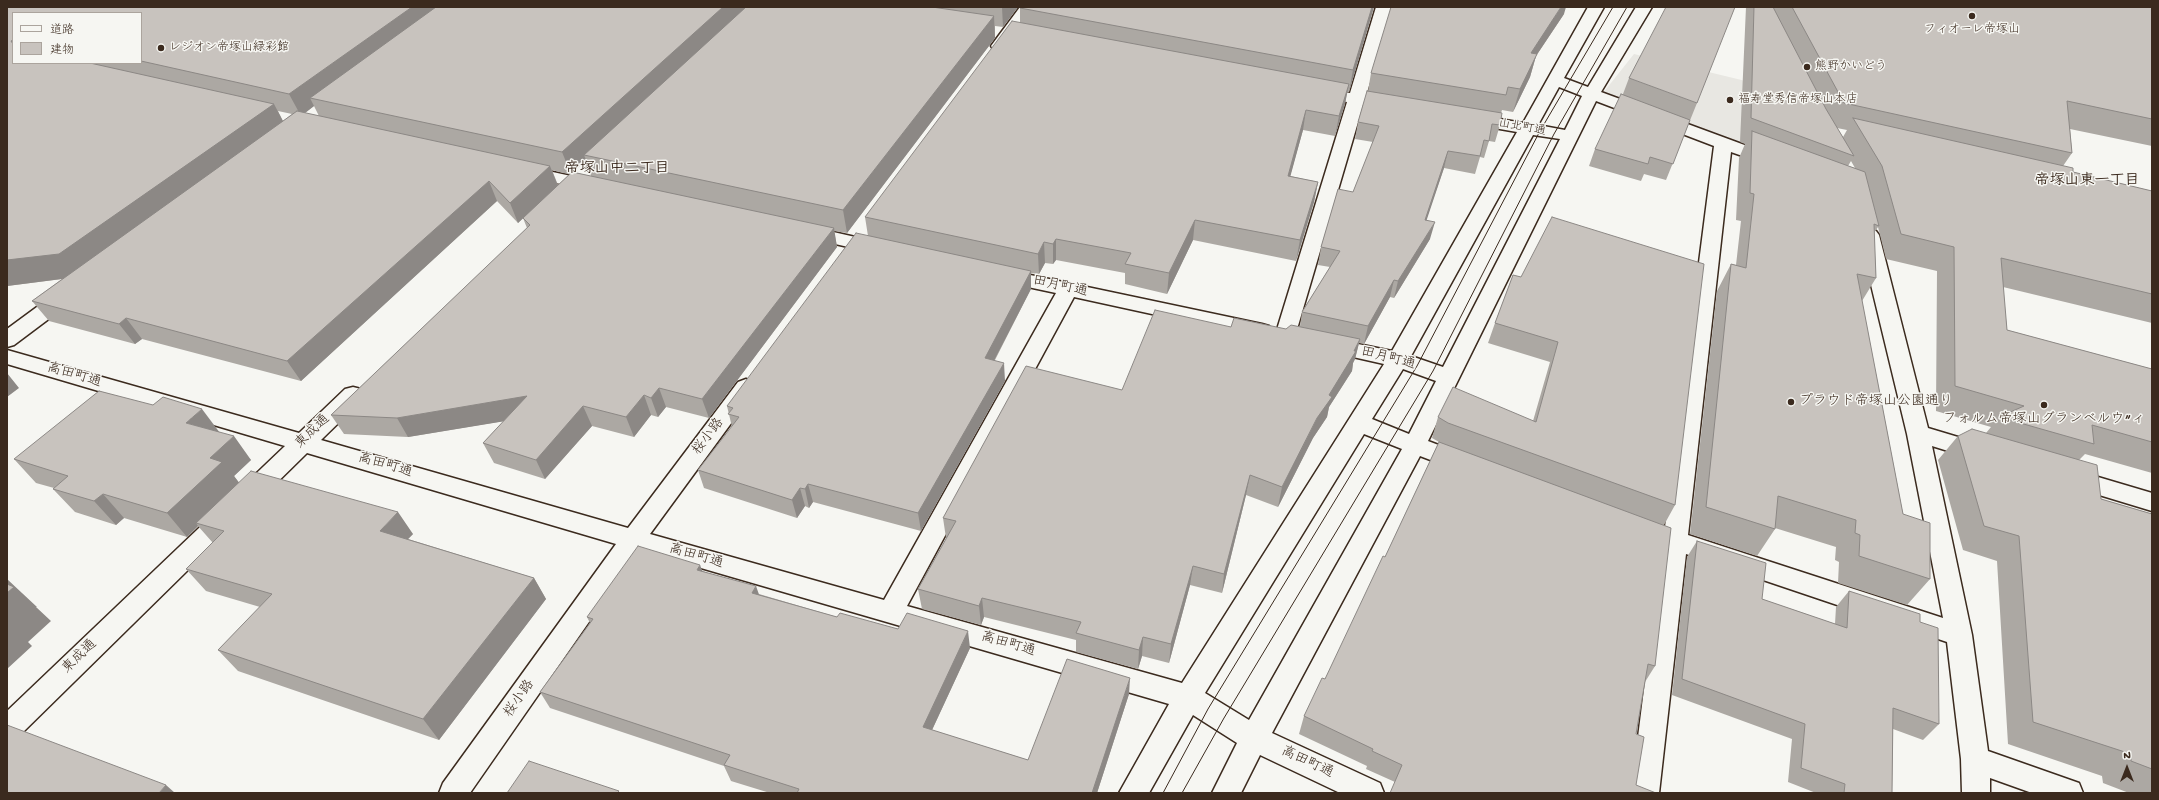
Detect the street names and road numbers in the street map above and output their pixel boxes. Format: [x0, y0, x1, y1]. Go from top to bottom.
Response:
street label: 山北町通 [1497, 117, 1547, 139]
street label: 田月町通 [1031, 273, 1089, 301]
street label: 田月町通 [1359, 344, 1417, 374]
street label: 高田町通 [45, 360, 103, 392]
street label: 東成通 [292, 411, 334, 453]
street label: 桜小路 [690, 415, 728, 459]
street label: 高田町通 [356, 450, 414, 482]
street label: 高田町通 [667, 541, 725, 573]
street label: 高田町通 [979, 629, 1037, 661]
street label: 東成通 [59, 636, 101, 678]
street label: 桜小路 [501, 677, 539, 721]
street label: 高田町通 [1278, 744, 1336, 782]

